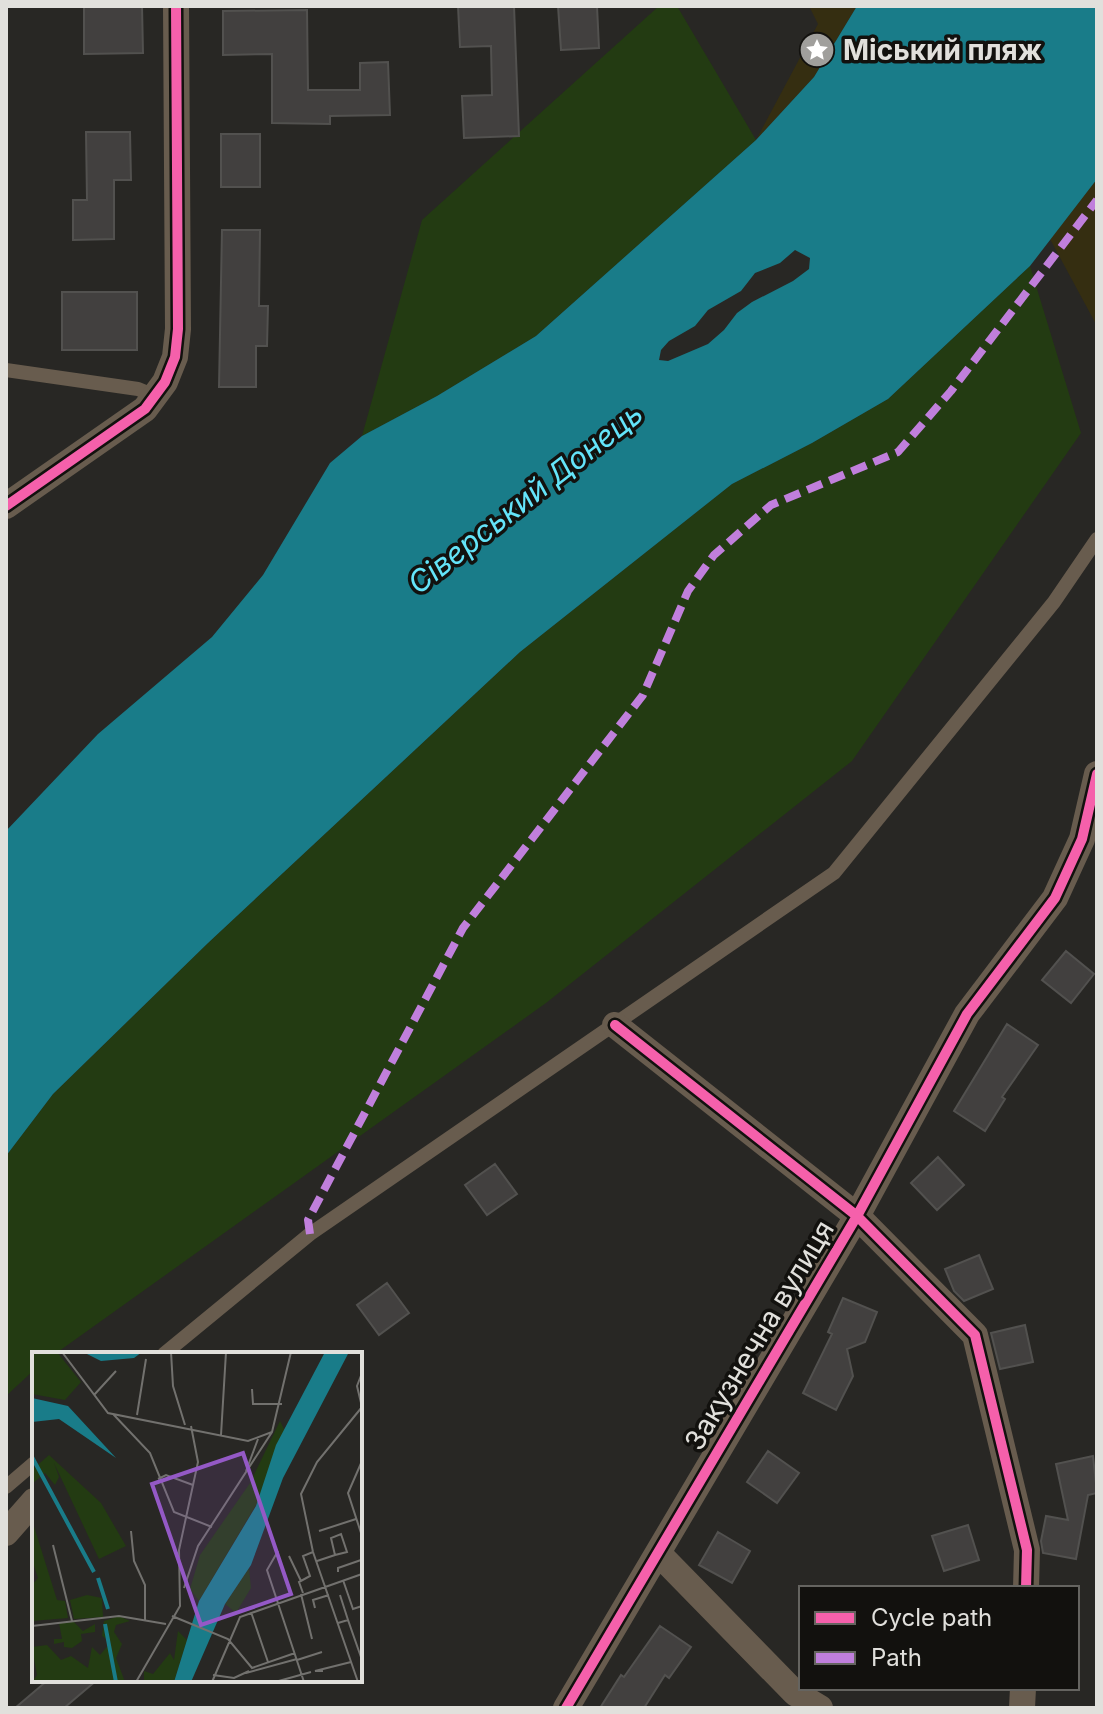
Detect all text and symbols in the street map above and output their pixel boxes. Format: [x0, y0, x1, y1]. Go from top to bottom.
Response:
place icon: Міський пляж [798, 31, 836, 69]
place label: Міський пляж [843, 33, 1042, 67]
water label: Сіверський Донець [400, 395, 650, 601]
street label: Закузнечна вулиця [677, 1214, 841, 1456]
inset map [32, 1352, 362, 1682]
legend [799, 1586, 1079, 1690]
text: Cycle path [871, 1603, 992, 1632]
text: Path [871, 1643, 922, 1672]

